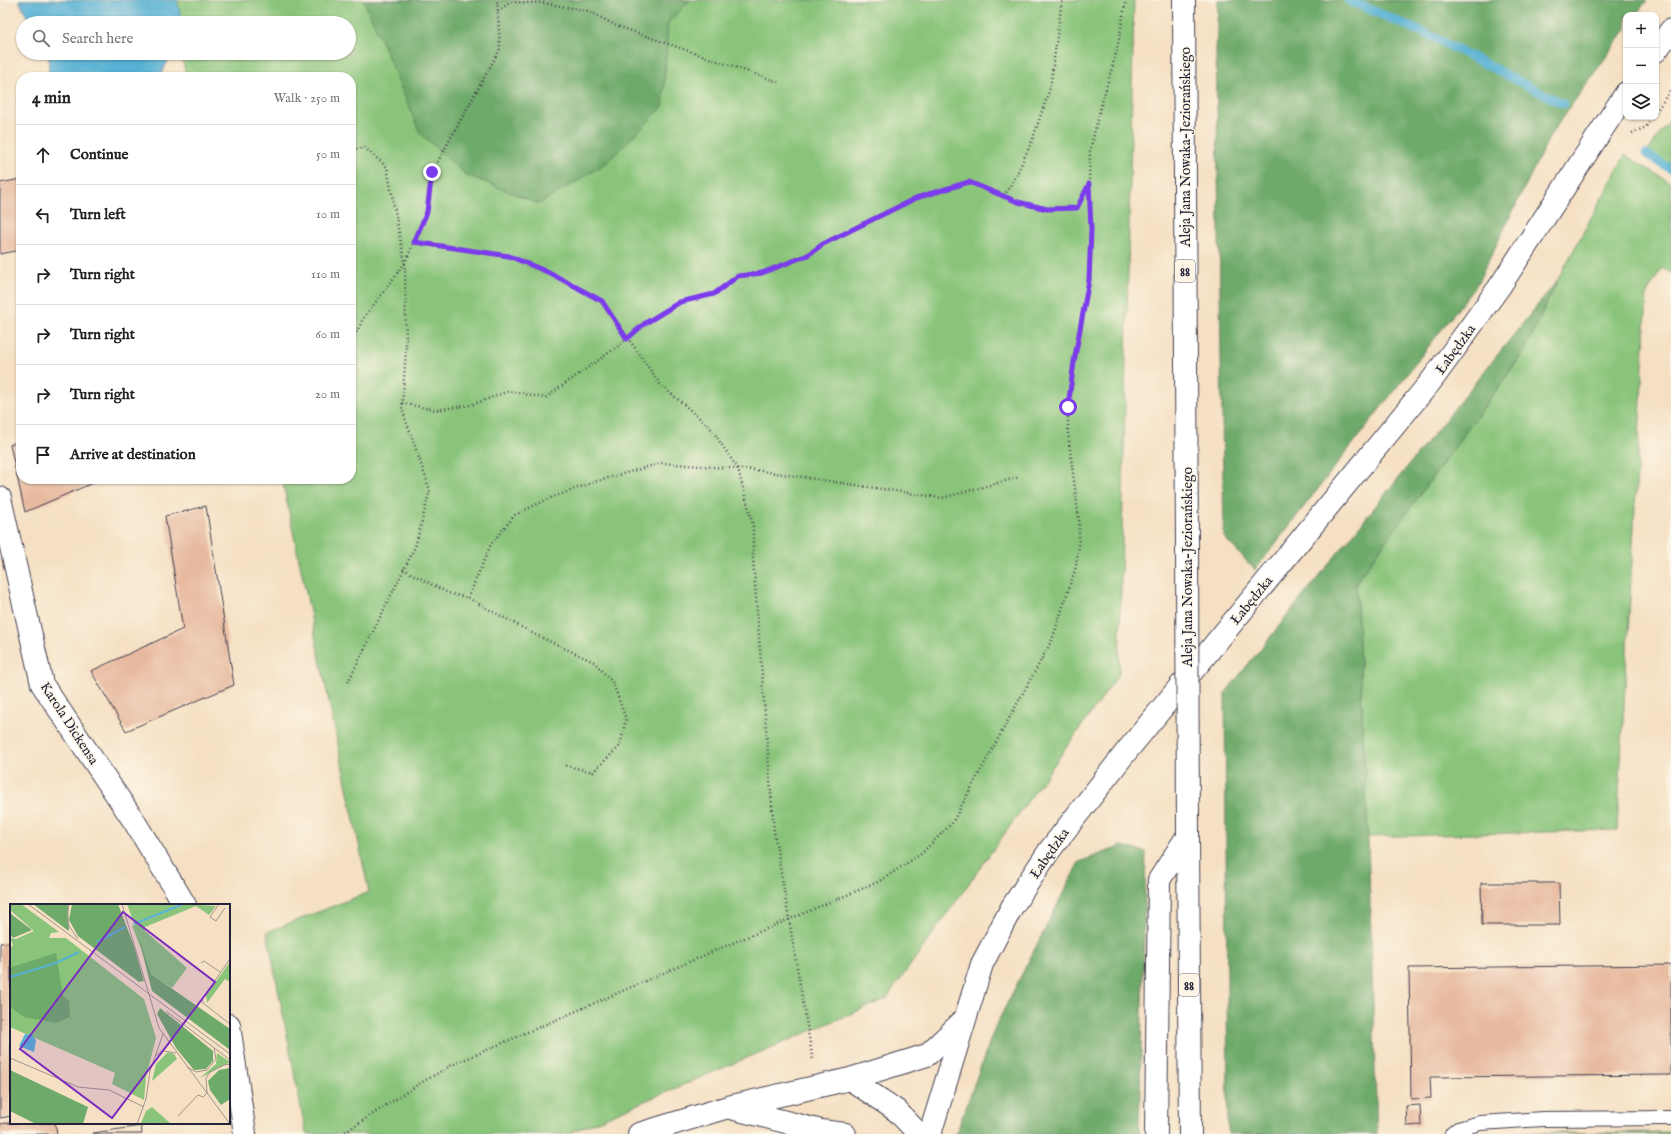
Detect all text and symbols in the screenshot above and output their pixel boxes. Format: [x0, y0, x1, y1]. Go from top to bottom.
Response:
map controls [1623, 12, 1659, 120]
button: + [1623, 12, 1659, 48]
search box [16, 16, 356, 60]
icon: search [30, 27, 52, 49]
text: Search here [62, 29, 133, 48]
street label: Aleja Jana Nowaka-Jeziorańskiego [1177, 46, 1195, 248]
button: − [1623, 48, 1659, 84]
button: layers [1623, 84, 1659, 120]
text: 4 min [32, 88, 71, 109]
text: Walk · 250 m [274, 90, 340, 107]
icon: ahead [32, 144, 54, 166]
text: Continue [70, 145, 128, 164]
text: 50 m [316, 146, 340, 163]
route end [423, 163, 441, 181]
icon: left [32, 204, 54, 226]
text: Turn left [70, 205, 126, 224]
text: 10 m [316, 206, 340, 223]
road number: 88 [1175, 260, 1195, 282]
icon: right [32, 264, 54, 286]
text: Turn right [70, 265, 135, 284]
text: 110 m [311, 266, 340, 283]
street label: Łabędzka [1432, 320, 1481, 378]
icon: right [32, 324, 54, 346]
text: Turn right [70, 325, 135, 344]
text: 60 m [315, 326, 340, 343]
icon: right [32, 384, 54, 406]
text: Turn right [70, 385, 135, 404]
text: 20 m [315, 386, 340, 403]
route start [1059, 398, 1077, 416]
icon: arrive [32, 444, 54, 466]
text: Arrive at destination [70, 445, 196, 464]
street label: Aleja Jana Nowaka-Jeziorańskiego [1179, 466, 1197, 668]
street label: Łabędzka [1227, 572, 1277, 629]
street label: Karola Dickensa [36, 679, 103, 769]
street label: Łabędzka [1026, 824, 1074, 882]
inset map [10, 904, 230, 1124]
road number: 88 [1179, 974, 1199, 996]

